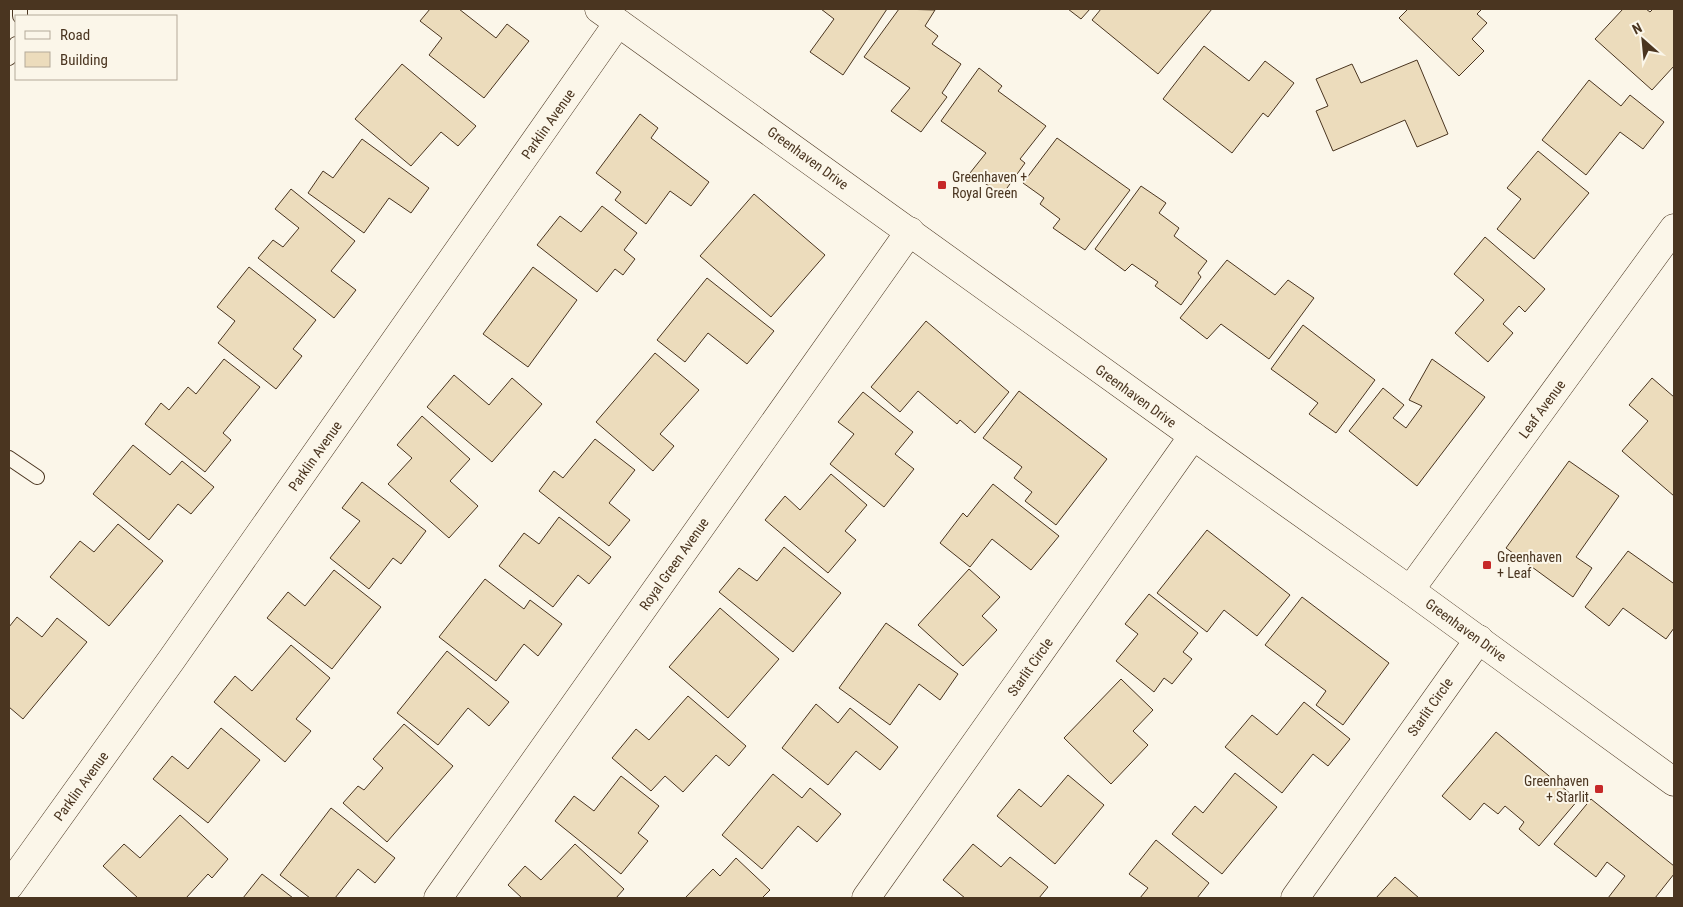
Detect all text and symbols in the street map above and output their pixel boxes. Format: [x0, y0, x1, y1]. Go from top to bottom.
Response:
legend [15, 15, 178, 80]
north arrow [1618, 15, 1668, 65]
text: N [1630, 19, 1645, 37]
text: Road [60, 26, 90, 44]
text: Building [60, 51, 108, 69]
street label: Parklin Avenue [518, 86, 578, 162]
street label: Greenhaven Drive [764, 123, 852, 193]
place label: Greenhaven + Royal Green [952, 169, 1027, 201]
marker: Greenhaven + Royal Green [936, 179, 948, 191]
street label: Greenhaven Drive [1092, 361, 1180, 431]
street label: Leaf Avenue [1516, 376, 1569, 441]
street label: Parklin Avenue [285, 418, 345, 494]
street label: Royal Green Avenue [636, 514, 712, 613]
place label: Greenhaven + Leaf [1497, 549, 1562, 581]
marker: Greenhaven + Leaf [1481, 559, 1493, 571]
street label: Greenhaven Drive [1422, 595, 1510, 665]
street label: Starlit Circle [1004, 634, 1056, 699]
street label: Starlit Circle [1404, 674, 1456, 739]
street label: Parklin Avenue [51, 748, 112, 824]
place label: Greenhaven + Starlit [1524, 773, 1589, 805]
marker: Greenhaven + Starlit [1593, 783, 1605, 795]

